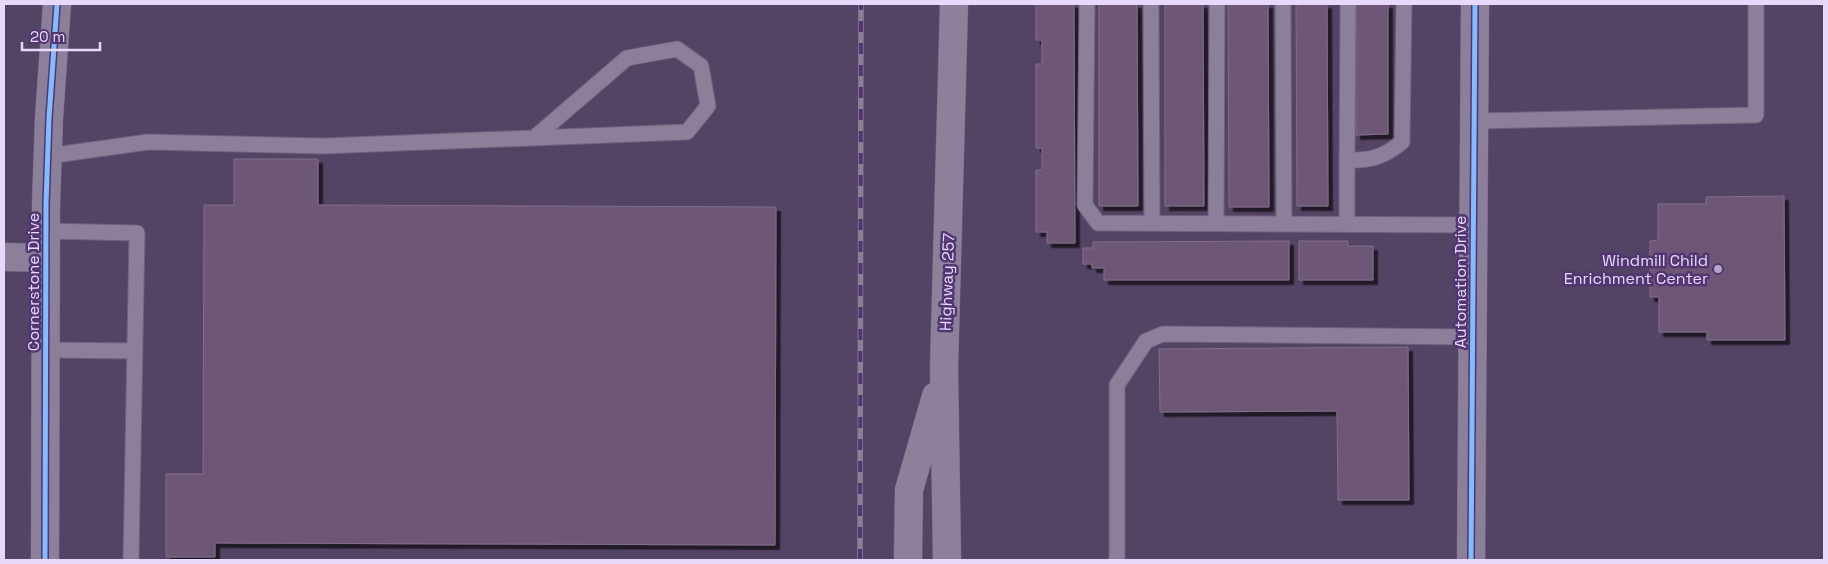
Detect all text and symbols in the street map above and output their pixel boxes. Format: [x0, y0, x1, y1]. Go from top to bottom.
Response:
scale bar [22, 20, 100, 52]
text: 20 m [30, 27, 65, 46]
street label: Cornerstone Drive [23, 213, 44, 351]
street label: Automation Drive [1450, 216, 1471, 348]
street label: Highway 257 [935, 233, 959, 331]
place label: Windmill Child Enrichment Center [1564, 250, 1708, 289]
marker: Windmill Child Enrichment Center [1712, 263, 1724, 275]

